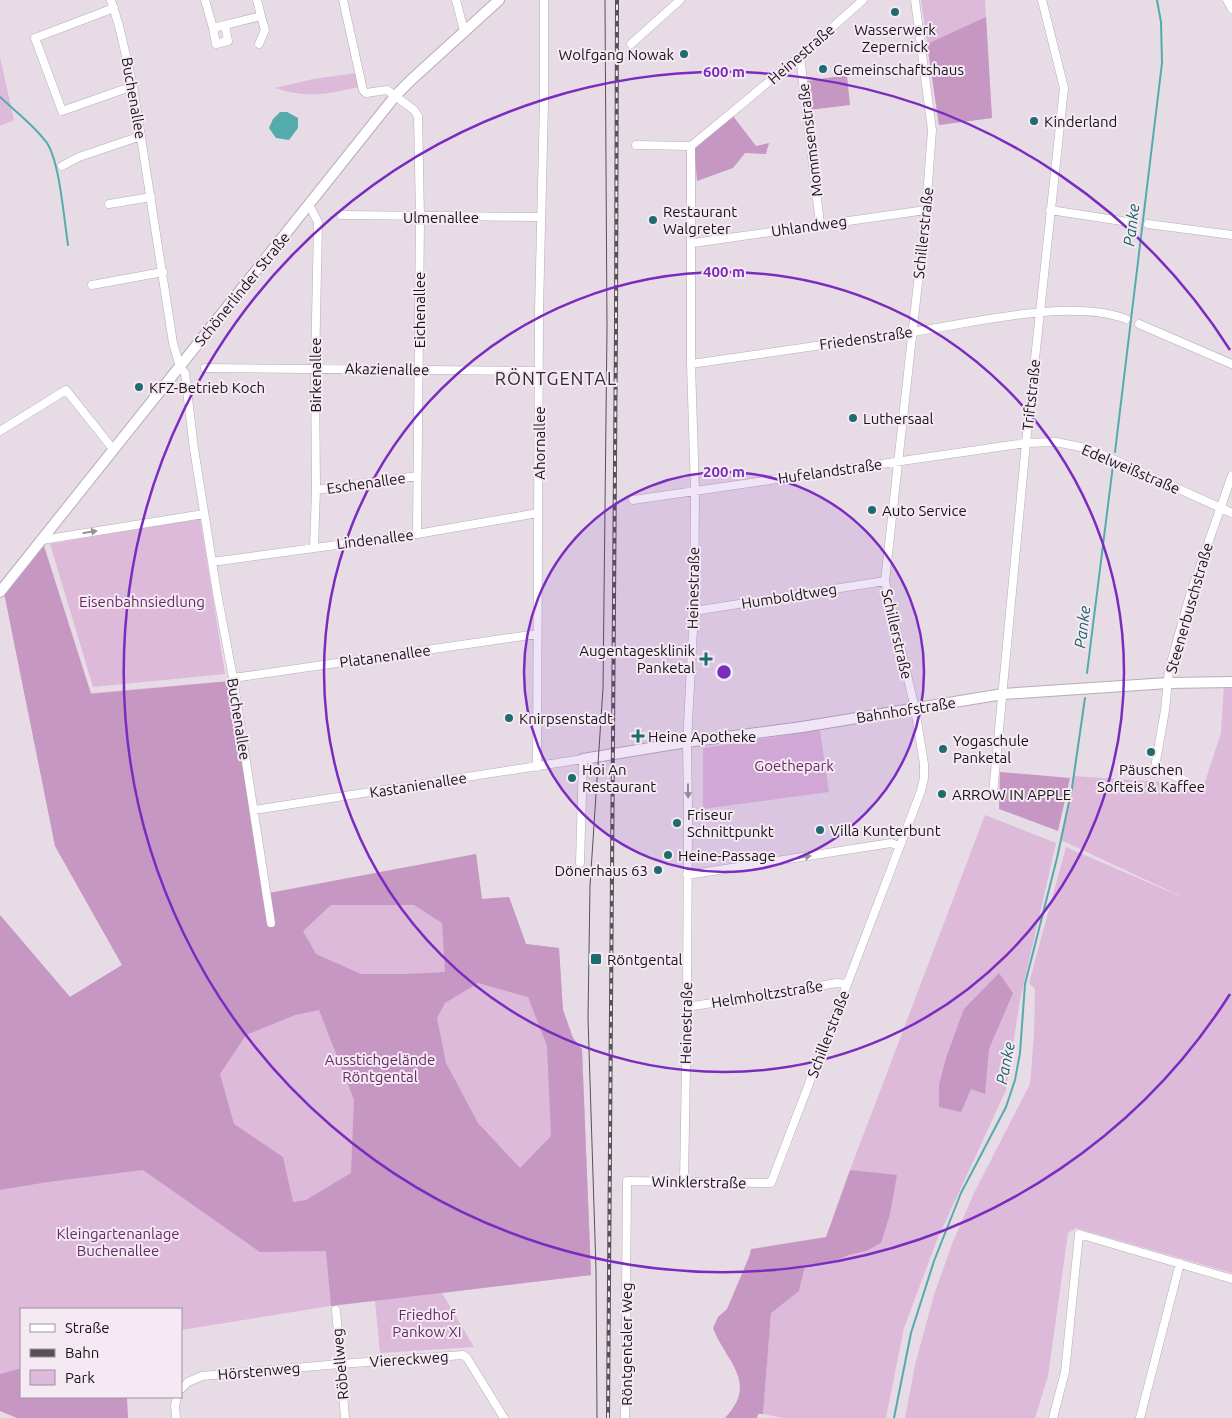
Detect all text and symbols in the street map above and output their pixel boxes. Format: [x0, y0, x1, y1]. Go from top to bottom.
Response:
marker: Wasserwerk Zepernick [889, 6, 901, 18]
street label: Heinestraße [764, 21, 838, 87]
place label: Wasserwerk Zepernick [854, 21, 936, 55]
place label: Wolfgang Nowak [559, 46, 674, 63]
marker: Wolfgang Nowak [678, 48, 690, 60]
street label: Buchenallee [118, 56, 150, 140]
place label: Gemeinschaftshaus [833, 61, 964, 78]
text: 600 m [703, 63, 745, 80]
marker: Gemeinschaftshaus [817, 63, 829, 75]
street label: Mommsenstraße [795, 82, 825, 198]
place label: Kinderland [1044, 113, 1117, 130]
marker: Kinderland [1028, 115, 1040, 127]
street label: Schillerstraße [910, 186, 936, 280]
place label: Restaurant Walgreter [663, 203, 737, 237]
water label: Panke [1119, 203, 1143, 247]
street label: Ulmenallee [403, 209, 479, 226]
street label: Uhlandweg [770, 212, 848, 240]
marker: Restaurant Walgreter [647, 214, 659, 226]
street label: Schönerlinder Straße [191, 229, 293, 349]
text: 400 m [703, 263, 745, 280]
street label: Eichenallee [411, 272, 428, 348]
street label: Friedenstraße [818, 323, 914, 353]
street label: Birkenallee [307, 337, 324, 413]
street label: Triftstraße [1019, 358, 1043, 432]
street label: Akazienallee [345, 360, 429, 378]
district label: RÖNTGENTAL [495, 368, 617, 388]
place label: KFZ-Betrieb Koch [149, 379, 265, 396]
marker: KFZ-Betrieb Koch [133, 381, 145, 393]
street label: Ahornallee [531, 406, 548, 480]
place label: Luthersaal [863, 410, 934, 427]
marker: Luthersaal [847, 412, 859, 424]
street label: Edelweißstraße [1079, 441, 1183, 497]
street label: Hufelandstraße [777, 455, 883, 487]
text: 200 m [703, 463, 745, 480]
street label: Eschenallee [325, 469, 407, 497]
place label: Auto Service [882, 502, 967, 519]
marker: Auto Service [866, 504, 878, 516]
street label: Lindenallee [335, 526, 415, 552]
one-way arrow [83, 528, 99, 536]
street label: Steenerbuschstraße [1162, 541, 1216, 675]
street label: Heinestraße [684, 547, 702, 629]
street label: Humboldtweg [740, 580, 838, 612]
street label: Schillerstraße [878, 587, 916, 681]
park label: Eisenbahnsiedlung [79, 593, 205, 610]
water label: Panke [1070, 605, 1094, 649]
street label: Platanenallee [338, 641, 432, 671]
place label: Augentagesklinik Panketal [579, 642, 695, 676]
marker: Augentagesklinik Panketal [699, 652, 713, 666]
centre of rings [715, 663, 733, 681]
street label: Buchenallee [224, 677, 254, 761]
street label: Bahnhofstraße [855, 694, 957, 726]
place label: Knirpsenstadt [519, 710, 613, 727]
marker: Knirpsenstadt [503, 712, 515, 724]
place label: Heine Apotheke [648, 728, 756, 745]
marker: Heine Apotheke [632, 730, 644, 742]
place label: Yogaschule Panketal [953, 732, 1029, 766]
marker: Yogaschule Panketal [937, 743, 949, 755]
marker: Päuschen Softeis & Kaffee [1145, 746, 1157, 758]
park label: Goethepark [754, 757, 834, 774]
place label: Hoi An Restaurant [582, 761, 656, 795]
place label: Päuschen Softeis & Kaffee [1097, 761, 1205, 795]
street label: Kastanienallee [368, 769, 468, 801]
marker: Hoi An Restaurant [566, 772, 578, 784]
one-way arrow [684, 783, 692, 799]
place label: ARROW IN APPLE [952, 786, 1071, 803]
marker: ARROW IN APPLE [936, 788, 948, 800]
place label: Friseur Schnittpunkt [687, 806, 774, 840]
marker: Friseur Schnittpunkt [671, 817, 683, 829]
place label: Villa Kunterbunt [830, 822, 941, 839]
marker: Villa Kunterbunt [814, 824, 826, 836]
place label: Heine-Passage [678, 847, 776, 864]
marker: Heine-Passage [662, 849, 674, 861]
one-way arrow [797, 853, 813, 861]
place label: Dönerhaus 63 [554, 862, 648, 879]
marker: Dönerhaus 63 [652, 864, 664, 876]
place label: Röntgental [607, 951, 683, 968]
marker: Röntgental [589, 952, 603, 966]
street label: Helmholtzstraße [710, 977, 824, 1011]
street label: Heinestraße [677, 982, 695, 1064]
street label: Schillerstraße [804, 988, 852, 1080]
water label: Panke [992, 1040, 1018, 1086]
park label: Ausstichgelände Röntgental [325, 1051, 435, 1085]
street label: Winklerstraße [651, 1173, 747, 1191]
park label: Kleingartenanlage Buchenallee [56, 1225, 180, 1259]
street label: Röntgentaler Weg [618, 1282, 635, 1406]
park label: Friedhof Pankow XI [392, 1306, 462, 1340]
legend [20, 1308, 182, 1398]
text: Straße [65, 1319, 109, 1336]
street label: Röbellweg [328, 1328, 352, 1400]
text: Bahn [65, 1344, 99, 1361]
street label: Viereckweg [369, 1348, 449, 1370]
street label: Hörstenweg [217, 1359, 301, 1383]
text: Park [65, 1369, 95, 1386]

